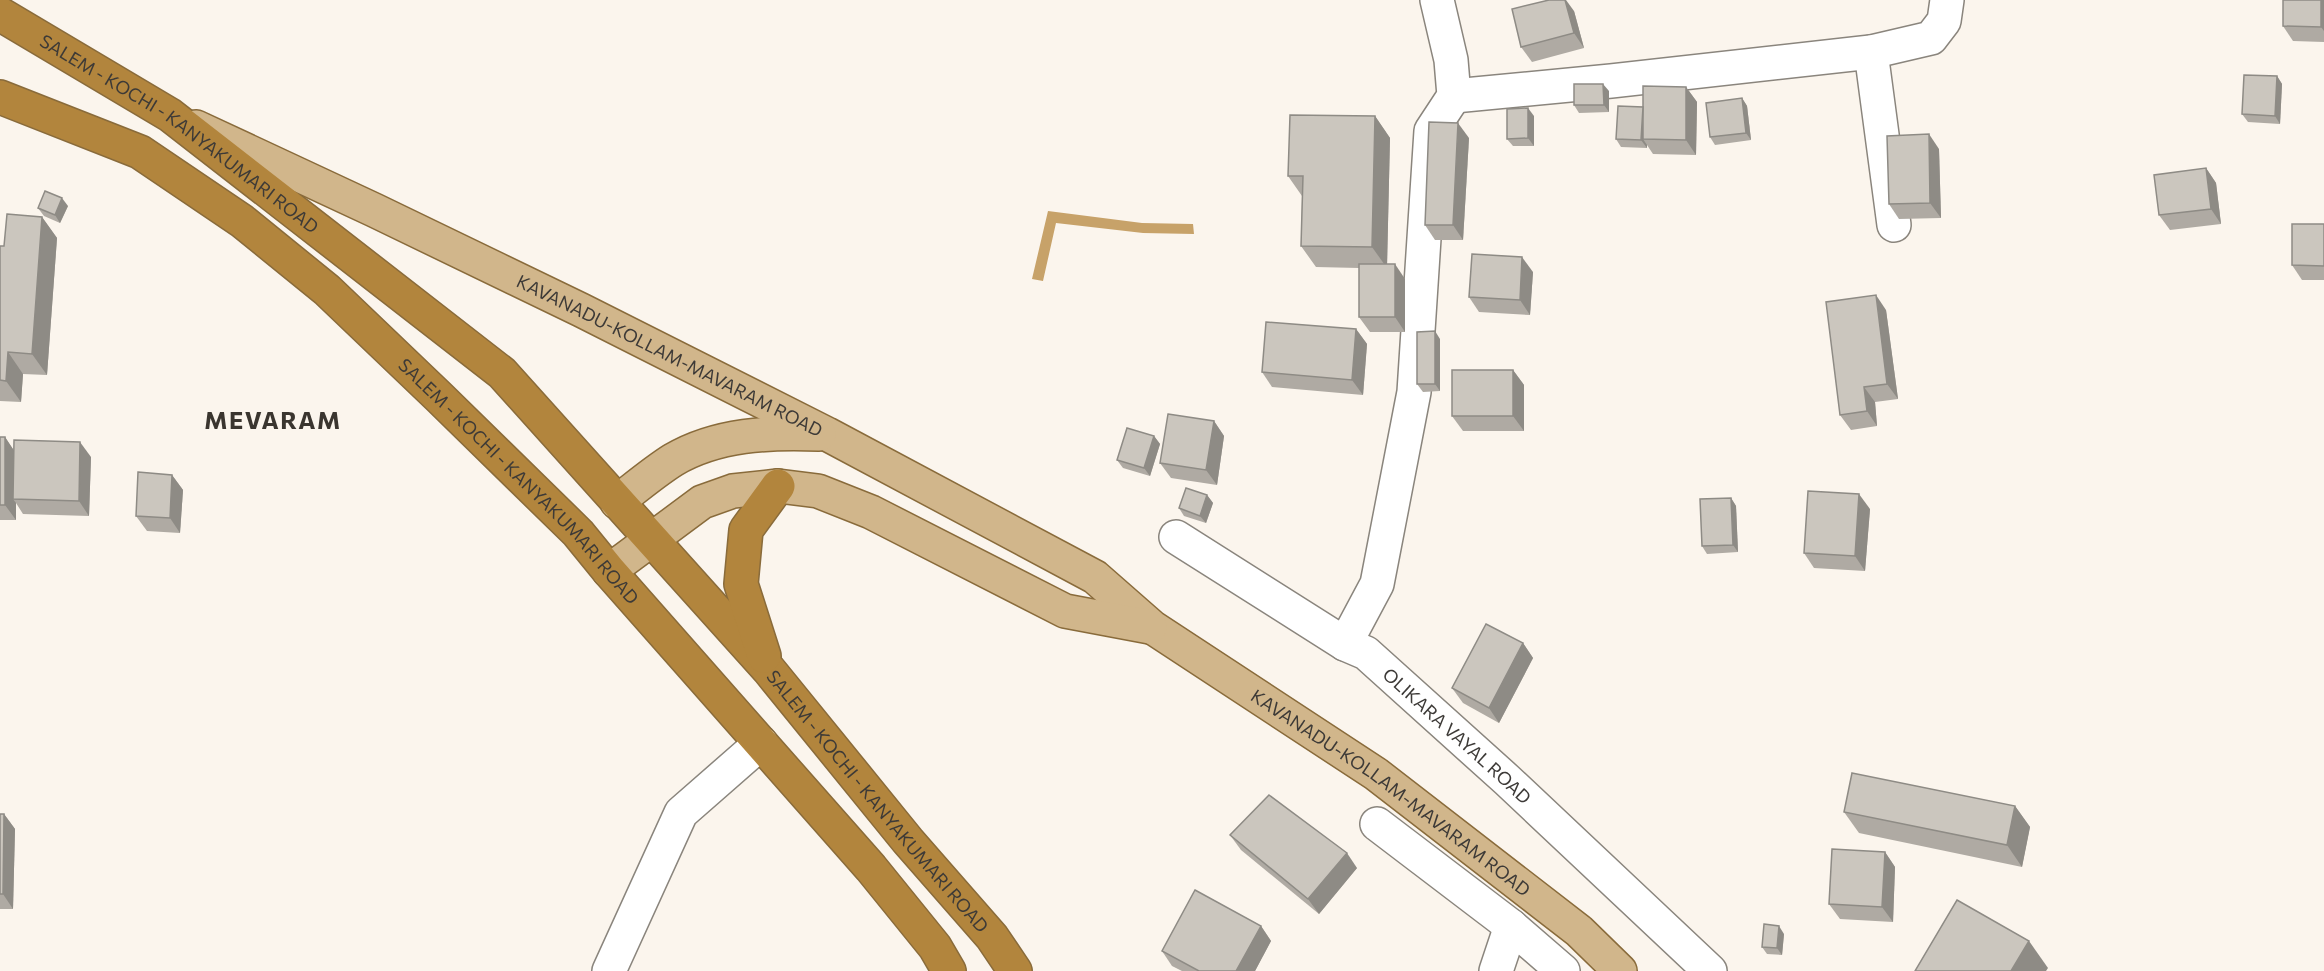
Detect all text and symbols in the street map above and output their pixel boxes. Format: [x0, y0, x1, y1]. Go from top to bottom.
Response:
street label: SALEM - KOCHI - KANYAKUMARI ROAD [36, 29, 323, 238]
street label: KAVANADU-KOLLAM-MAVARAM ROAD [513, 270, 827, 441]
street label: SALEM - KOCHI - KANYAKUMARI ROAD [394, 354, 644, 608]
district label: MEVARAM [204, 405, 342, 434]
street label: OLIKARA VAYAL ROAD [1379, 663, 1536, 808]
street label: SALEM - KOCHI - KANYAKUMARI ROAD [762, 665, 994, 937]
street label: KAVANADU-KOLLAM-MAVARAM ROAD [1247, 684, 1535, 900]

